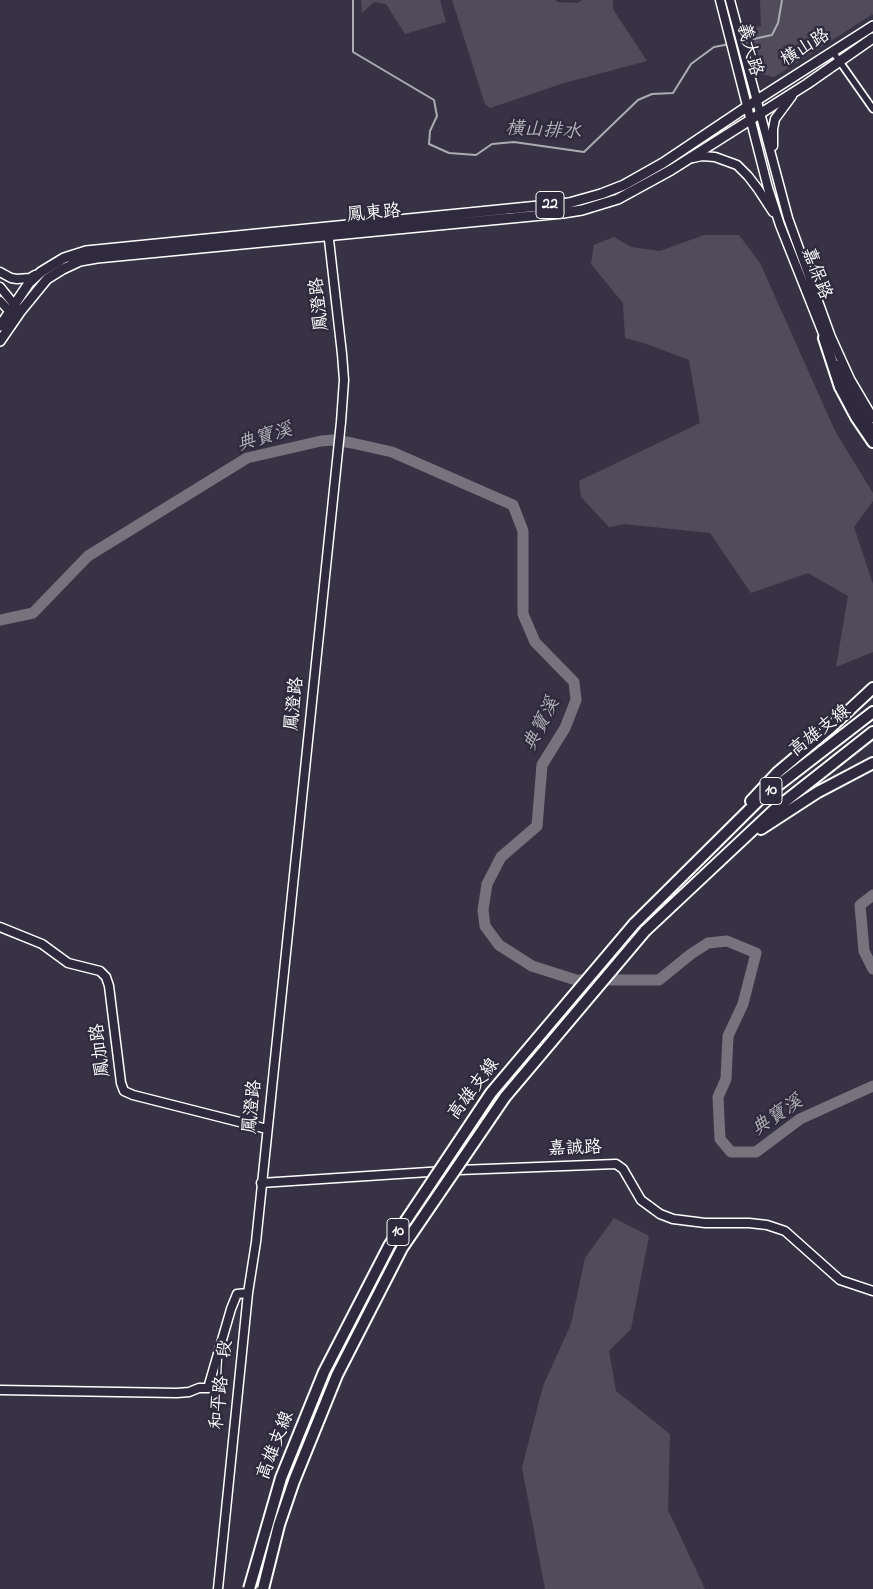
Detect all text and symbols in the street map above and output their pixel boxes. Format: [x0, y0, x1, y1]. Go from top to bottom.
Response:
street label: 義大路 [731, 21, 765, 79]
street label: 橫山路 [777, 26, 835, 72]
water label: 橫山排水 [504, 119, 582, 145]
road number: 22 [536, 192, 564, 218]
street label: 鳳東路 [346, 202, 402, 228]
street label: 嘉保路 [795, 245, 835, 303]
street label: 鳳澄路 [307, 276, 335, 332]
water label: 典寶溪 [234, 420, 296, 458]
street label: 鳳澄路 [282, 676, 310, 732]
water label: 典寶溪 [520, 694, 566, 756]
street label: 高雄支線 [786, 701, 856, 763]
road number: 10 [760, 778, 782, 804]
street label: 鳳加路 [88, 1022, 116, 1078]
street label: 高雄支線 [445, 1055, 505, 1125]
street label: 鳳澄路 [240, 1079, 268, 1135]
water label: 典寶溪 [748, 1092, 808, 1142]
street label: 嘉誠路 [548, 1138, 602, 1162]
road number: 10 [387, 1218, 409, 1246]
street label: 和平路一段 [208, 1339, 238, 1431]
street label: 高雄支線 [254, 1409, 300, 1483]

